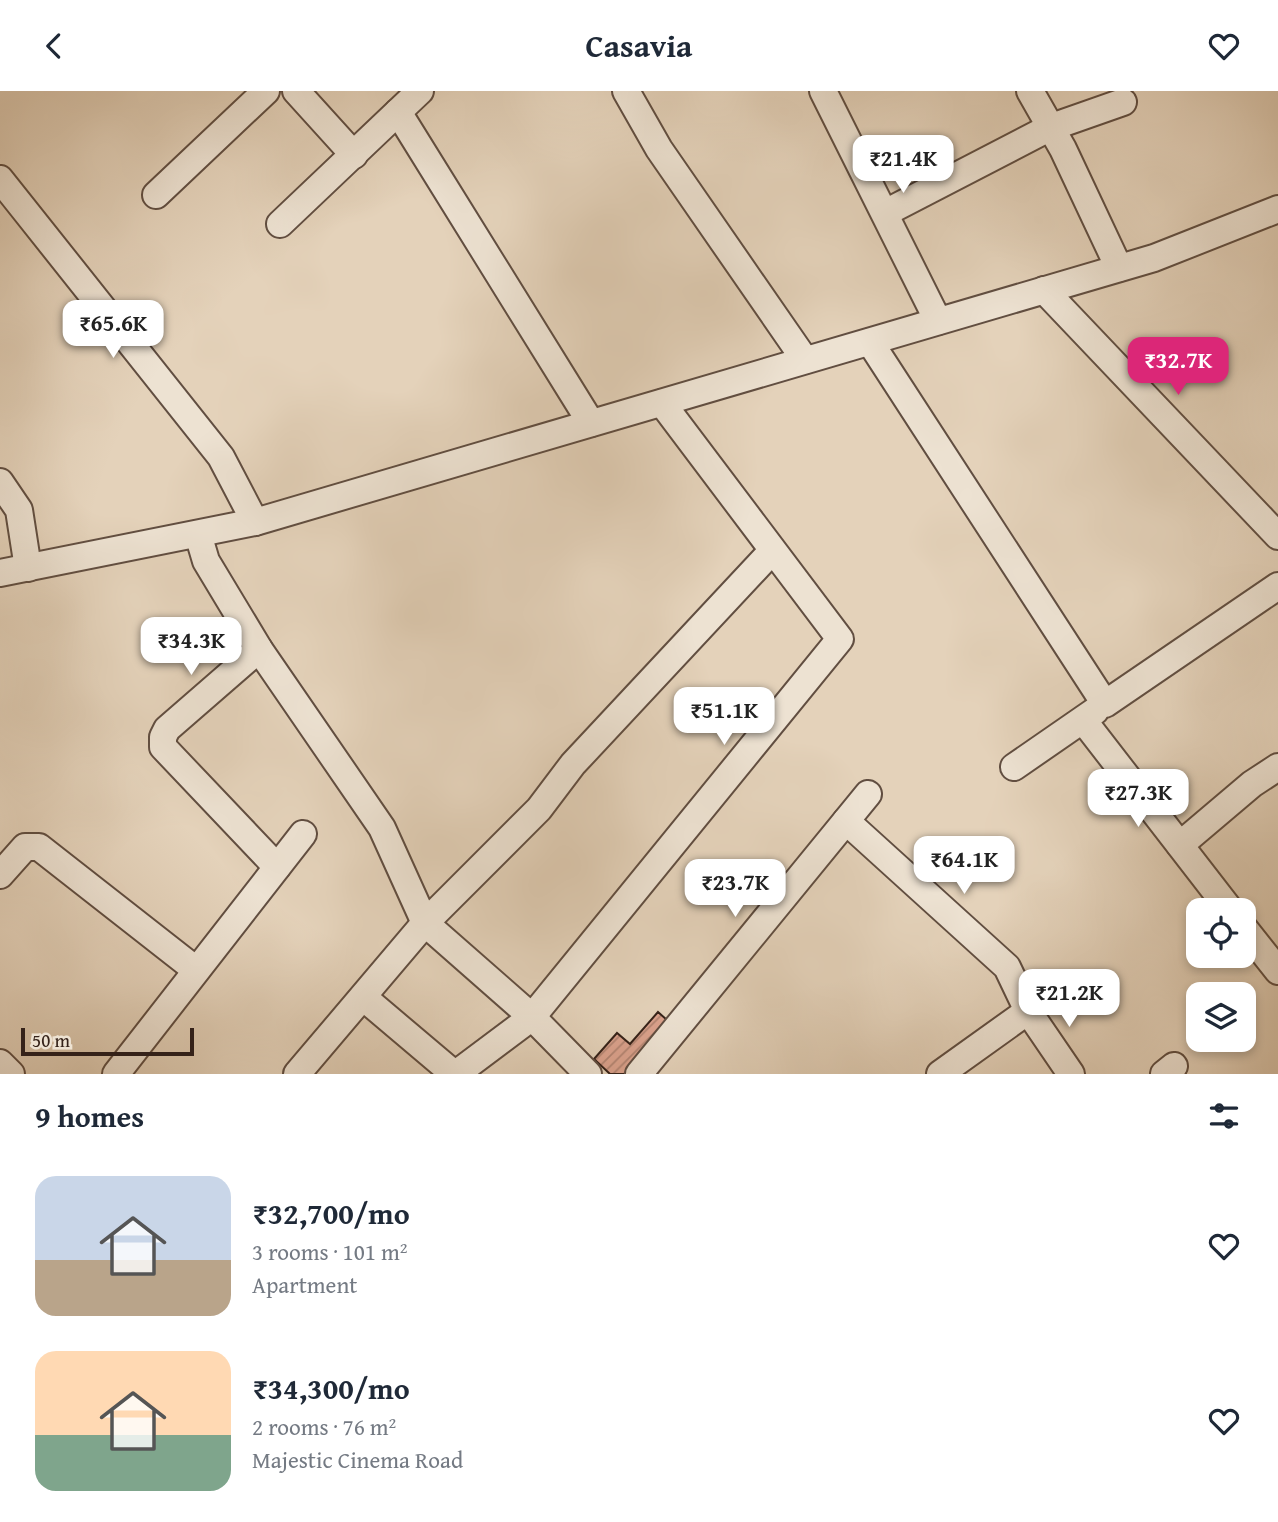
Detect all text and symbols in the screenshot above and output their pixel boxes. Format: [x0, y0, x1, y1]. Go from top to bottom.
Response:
text: Casavia [586, 22, 692, 69]
icon: back [35, 27, 73, 65]
icon: heart [1205, 27, 1243, 65]
pin: ₹21.4K [846, 135, 960, 195]
text: ₹21.4K [869, 141, 937, 174]
pin: ₹65.6K [56, 301, 170, 360]
text: ₹65.6K [79, 306, 147, 339]
pin: ₹32.7K [1121, 337, 1235, 397]
text: ₹32.7K [1144, 343, 1212, 376]
pin: ₹34.3K [134, 617, 248, 677]
text: ₹34.3K [157, 623, 225, 656]
pin: ₹51.1K [667, 687, 781, 747]
text: ₹51.1K [690, 693, 758, 726]
pin: ₹27.3K [1081, 769, 1195, 829]
text: ₹27.3K [1104, 775, 1172, 808]
pin: ₹64.1K [907, 837, 1021, 896]
text: ₹64.1K [930, 842, 998, 875]
pin: ₹23.7K [678, 859, 792, 919]
text: ₹23.7K [701, 865, 769, 898]
map controls [1186, 898, 1256, 1052]
button: locate [1186, 898, 1256, 968]
pin: ₹21.2K [1012, 969, 1126, 1029]
text: ₹21.2K [1035, 975, 1103, 1008]
button: layers [1186, 982, 1256, 1052]
scale bar [21, 1025, 194, 1057]
text: 50 m [32, 1026, 70, 1054]
text: 9 homes [35, 1094, 144, 1138]
icon: filters [1205, 1097, 1243, 1135]
text: ₹32,700/mo [252, 1191, 410, 1235]
icon: home [91, 1204, 175, 1288]
icon: heart [1205, 1227, 1243, 1265]
text: 3 rooms · 101 m² [252, 1235, 407, 1268]
text: Apartment [252, 1268, 357, 1301]
text: ₹34,300/mo [252, 1366, 410, 1410]
icon: home [91, 1379, 175, 1463]
icon: heart [1205, 1402, 1243, 1440]
text: 2 rooms · 76 m² [252, 1410, 396, 1443]
text: Majestic Cinema Road [252, 1443, 463, 1476]

